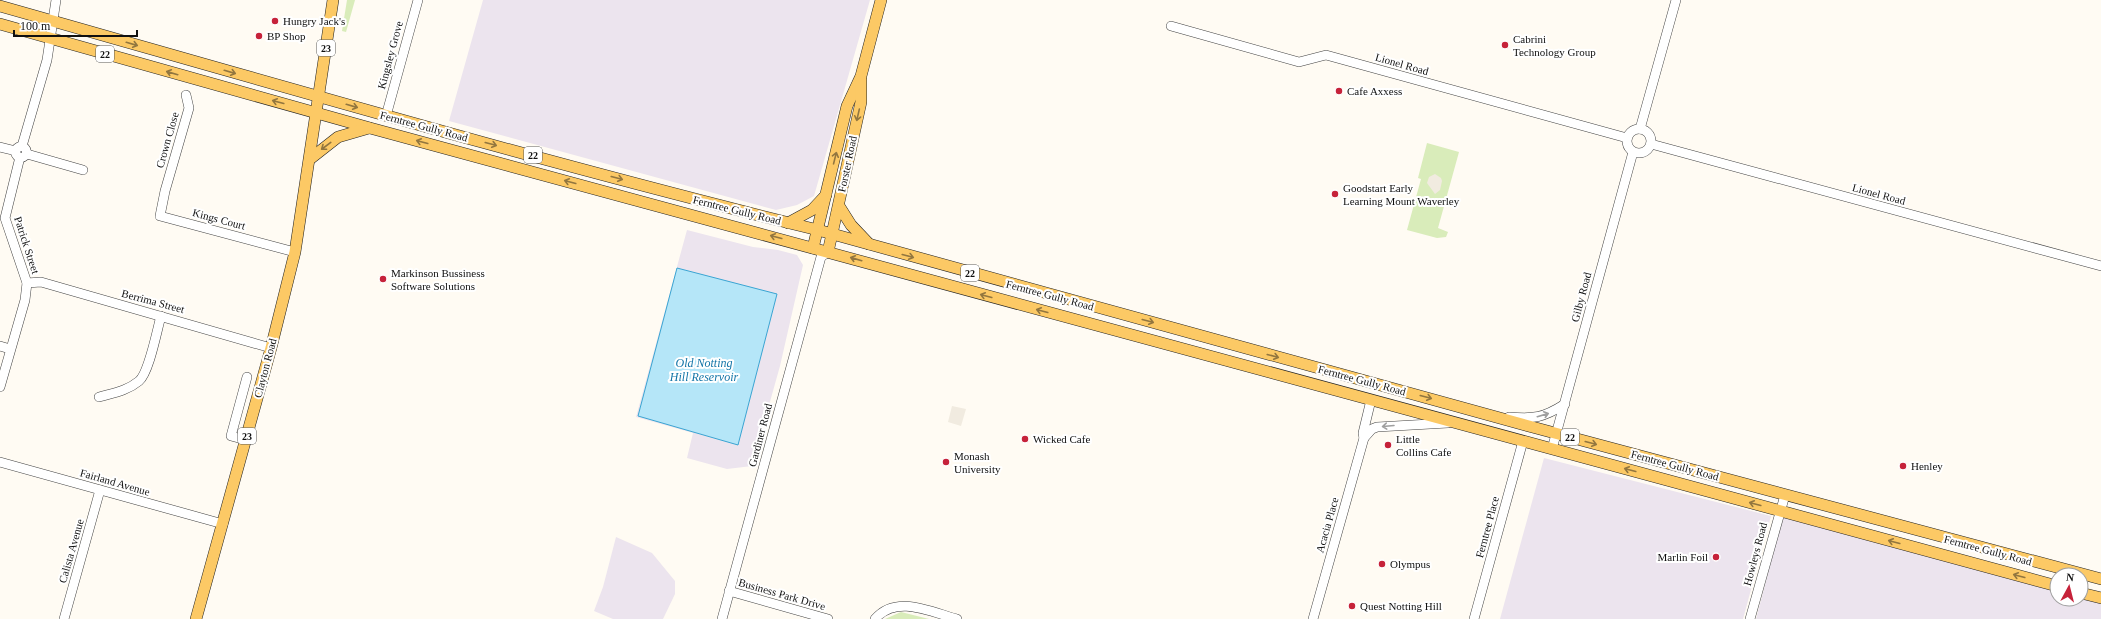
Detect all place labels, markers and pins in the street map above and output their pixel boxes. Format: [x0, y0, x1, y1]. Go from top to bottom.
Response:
place label: Hungry Jack's [283, 15, 345, 27]
marker: Hungry Jack's [270, 16, 280, 26]
place label: BP Shop [267, 30, 306, 42]
marker: BP Shop [254, 31, 264, 41]
place label: Cabrini Technology Group [1513, 33, 1596, 58]
marker: Cabrini Technology Group [1500, 40, 1510, 50]
place label: Cafe Axxess [1347, 85, 1402, 97]
marker: Cafe Axxess [1334, 86, 1344, 96]
place label: Goodstart Early Learning Mount Waverley [1343, 182, 1460, 207]
marker: Goodstart Early Learning Mount Waverley [1330, 189, 1340, 199]
place label: Markinson Bussiness Software Solutions [391, 267, 485, 292]
marker: Markinson Bussiness Software Solutions [378, 274, 388, 284]
place label: Wicked Cafe [1033, 433, 1090, 445]
place label: Little Collins Cafe [1396, 433, 1451, 458]
marker: Wicked Cafe [1020, 434, 1030, 444]
marker: Little Collins Cafe [1383, 440, 1393, 450]
place label: Monash University [954, 450, 1001, 475]
marker: Monash University [941, 457, 951, 467]
place label: Henley [1911, 460, 1943, 472]
marker: Henley [1898, 461, 1908, 471]
place label: Marlin Foil [1658, 551, 1708, 563]
marker: Marlin Foil [1711, 552, 1721, 562]
place label: Olympus [1390, 558, 1430, 570]
marker: Olympus [1377, 559, 1387, 569]
place label: Quest Notting Hill [1360, 600, 1442, 612]
marker: Quest Notting Hill [1347, 601, 1357, 611]

